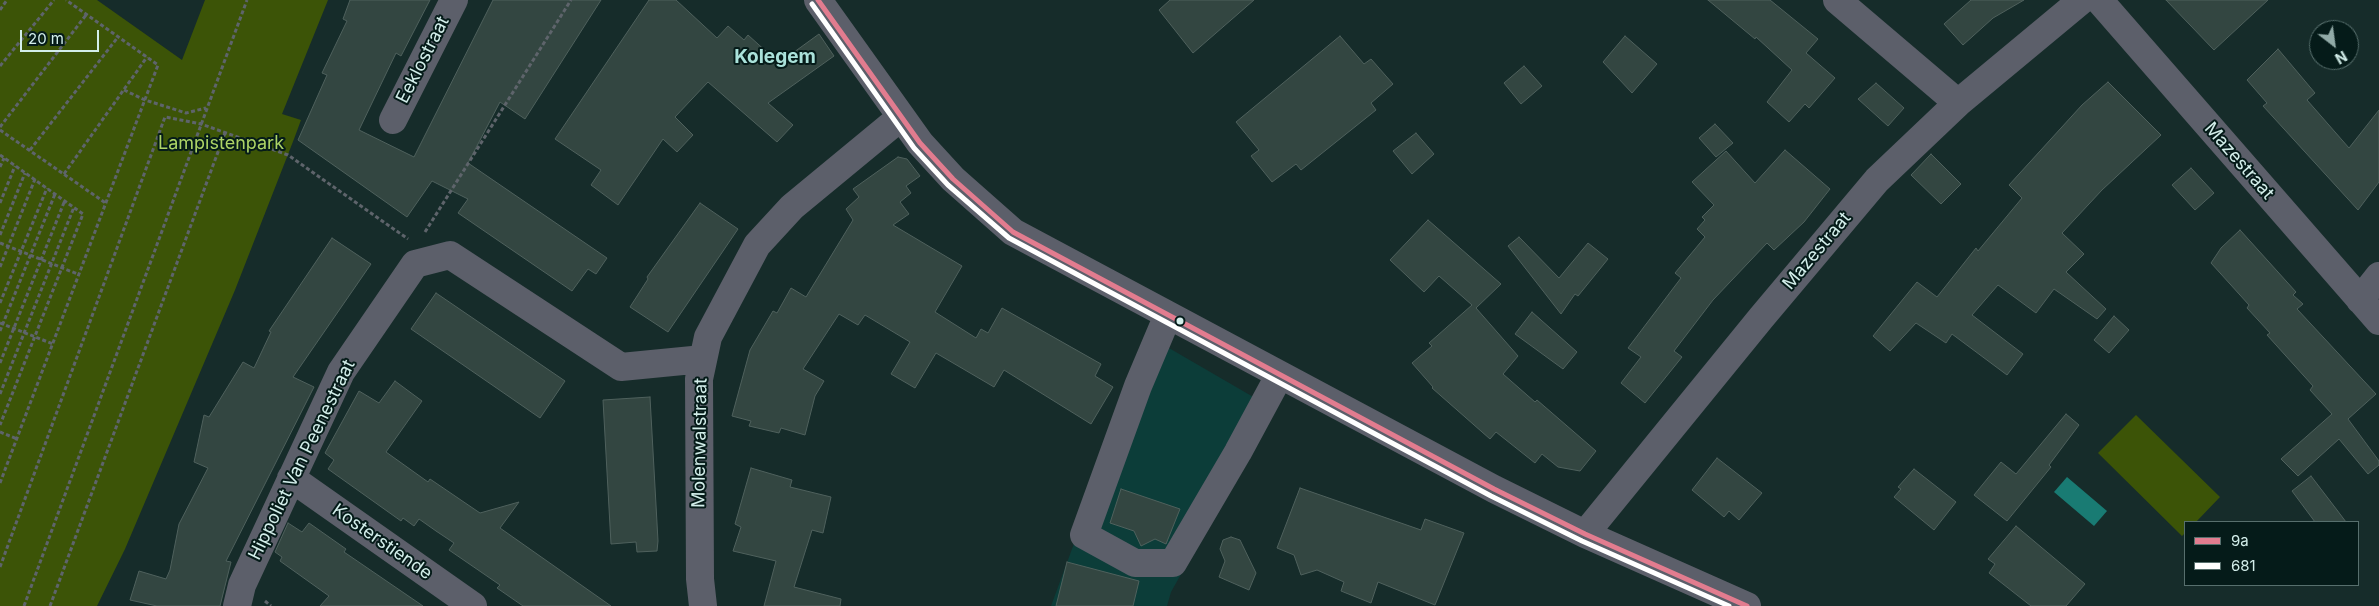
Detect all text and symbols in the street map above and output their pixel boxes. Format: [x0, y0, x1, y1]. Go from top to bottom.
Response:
street label: Eeklostraat [392, 13, 454, 107]
scale bar [22, 20, 101, 52]
north arrow [2309, 20, 2359, 70]
text: 20 m [28, 29, 64, 48]
district label: Kolegem [734, 46, 816, 68]
text: N [2332, 48, 2350, 68]
street label: Mazestraat [2200, 118, 2278, 204]
park label: Lampistenpark [158, 133, 284, 155]
street label: Mazestraat [1778, 208, 1856, 294]
unlabelled marker [1175, 316, 1185, 326]
street label: Hippoliet Van Peenestraat [244, 356, 360, 564]
street label: Molenwalstraat [688, 378, 712, 508]
street label: Kosterstiende [328, 500, 436, 584]
legend [2184, 521, 2359, 586]
text: 9a [2231, 531, 2249, 550]
text: 681 [2231, 556, 2256, 575]

